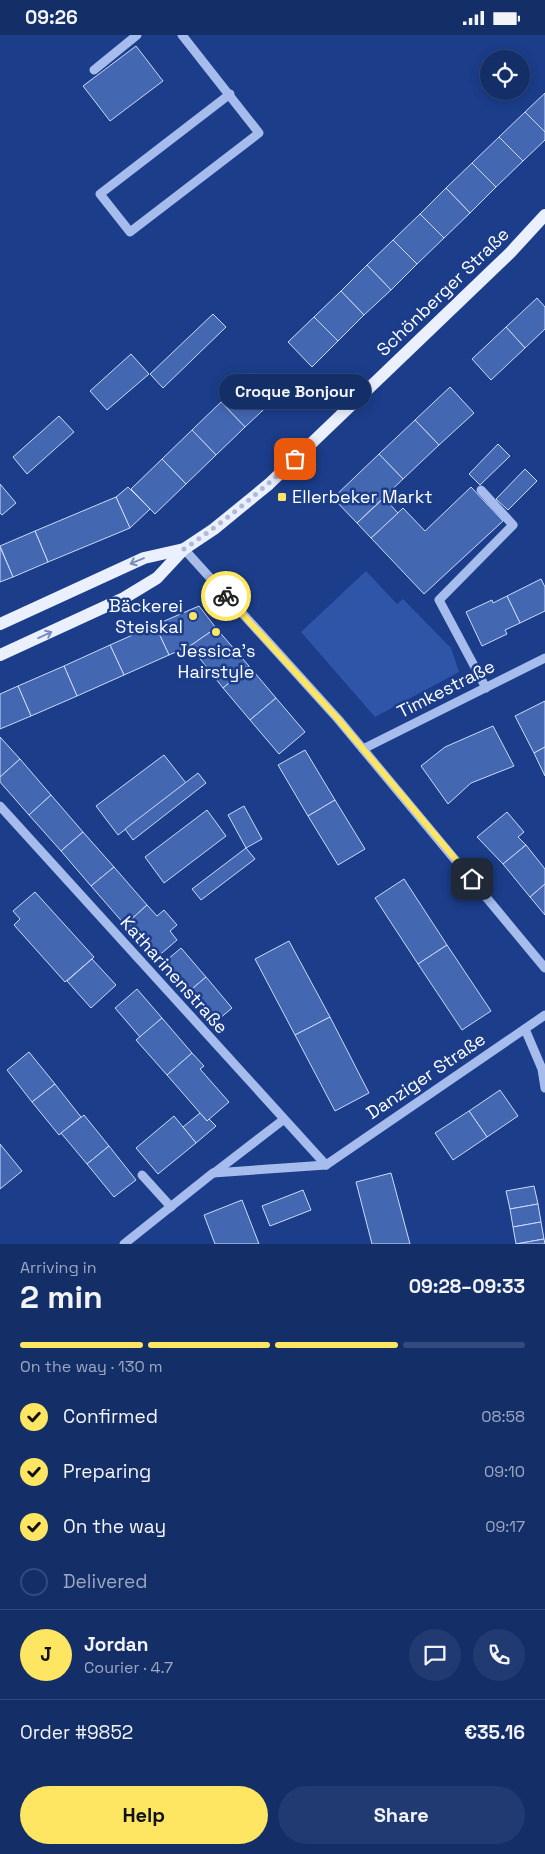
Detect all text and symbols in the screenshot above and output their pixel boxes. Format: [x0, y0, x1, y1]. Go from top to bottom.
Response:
text: 09:26 [25, 5, 78, 30]
map controls [480, 50, 530, 100]
button: locate [480, 50, 530, 100]
street label: Schönberger Straße [372, 222, 514, 361]
callout: Croque Bonjour [219, 374, 371, 409]
text: Croque Bonjour [235, 381, 355, 402]
pin [274, 438, 316, 480]
icon: bag [281, 445, 309, 473]
place label: Ellerbeker Markt [292, 485, 433, 508]
marker: Ellerbeker Markt [276, 491, 288, 503]
one-way arrow [130, 557, 145, 567]
courier [201, 571, 251, 621]
icon: bike [212, 582, 240, 610]
place label: Bäckerei Steiskal [109, 594, 183, 638]
marker: Bäckerei Steiskal [187, 610, 199, 622]
marker: Jessica's Hairstyle [210, 626, 222, 638]
one-way arrow [37, 630, 52, 640]
place label: Jessica's Hairstyle [177, 639, 255, 683]
street label: Timkestraße [393, 654, 498, 723]
pin [451, 858, 493, 900]
icon: home [458, 865, 486, 893]
street label: Katharinenstraße [115, 911, 233, 1038]
street label: Danziger Straße [362, 1027, 490, 1124]
text: Arriving in [20, 1257, 97, 1278]
text: 09:28–09:33 [409, 1274, 525, 1299]
text: 2 min [20, 1277, 103, 1317]
text: On the way · 130 m [20, 1356, 163, 1377]
icon: check [20, 1403, 48, 1431]
text: Confirmed [63, 1404, 158, 1429]
text: 08:58 [481, 1406, 525, 1427]
icon: check [20, 1458, 48, 1486]
text: Preparing [63, 1459, 151, 1484]
text: 09:10 [484, 1461, 525, 1482]
icon: check [20, 1513, 48, 1541]
text: On the way [63, 1514, 166, 1539]
text: 09:17 [485, 1516, 525, 1537]
text: Delivered [63, 1569, 148, 1594]
button: chat [409, 1629, 461, 1681]
button: phone [473, 1629, 525, 1681]
text: Jordan [84, 1632, 149, 1657]
text: J [40, 1642, 52, 1667]
text: Courier · 4.7 [84, 1657, 173, 1678]
text: Order #9852 [20, 1720, 133, 1745]
text: €35.16 [464, 1720, 525, 1745]
button: Help [20, 1786, 268, 1844]
button: Share [278, 1786, 525, 1844]

